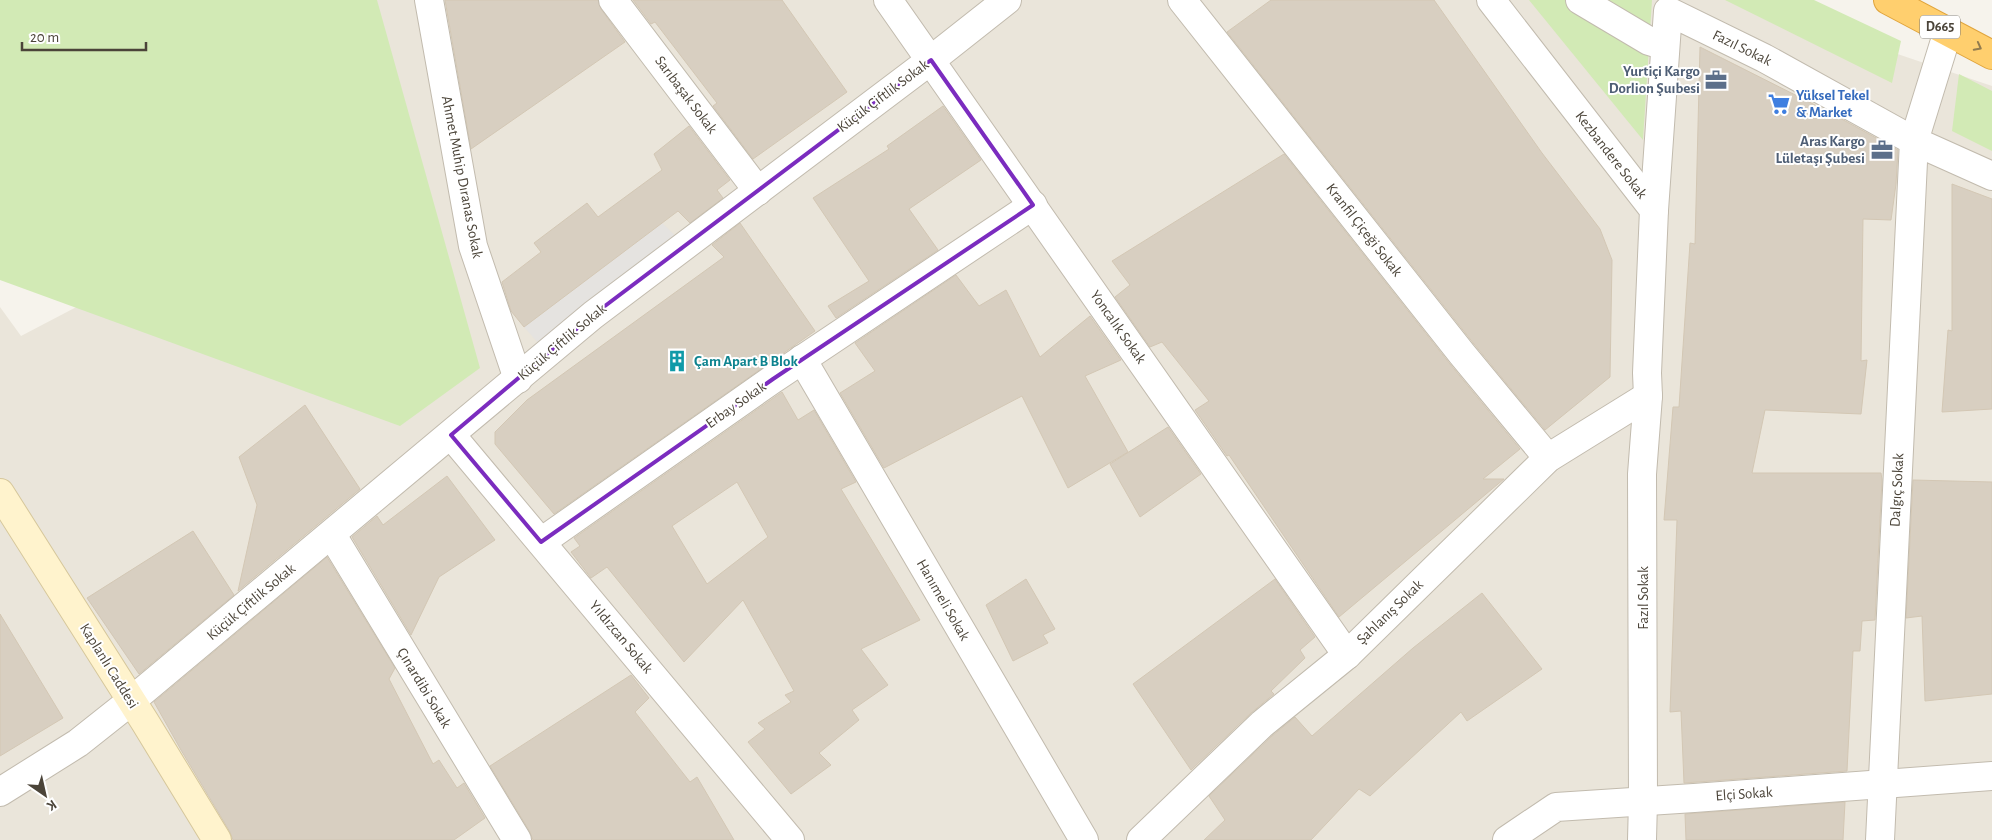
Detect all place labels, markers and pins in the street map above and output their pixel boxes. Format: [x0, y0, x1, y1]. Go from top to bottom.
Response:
place label: Yurtiçi Kargo Dorlion Şuıbesi [1609, 64, 1700, 96]
office icon: Yurtiçi Kargo Dorlion Şuıbesi [1703, 67, 1729, 93]
place label: Yüksel Tekel & Market [1796, 88, 1869, 120]
supermarket icon: Yüksel Tekel & Market [1766, 91, 1792, 117]
place label: Aras Kargo Lületaşı Şubesi [1776, 134, 1865, 166]
office icon: Aras Kargo Lületaşı Şubesi [1869, 137, 1895, 163]
building icon: Çam Apart B Blok [664, 348, 690, 374]
place label: Çam Apart B Blok [694, 354, 798, 369]

